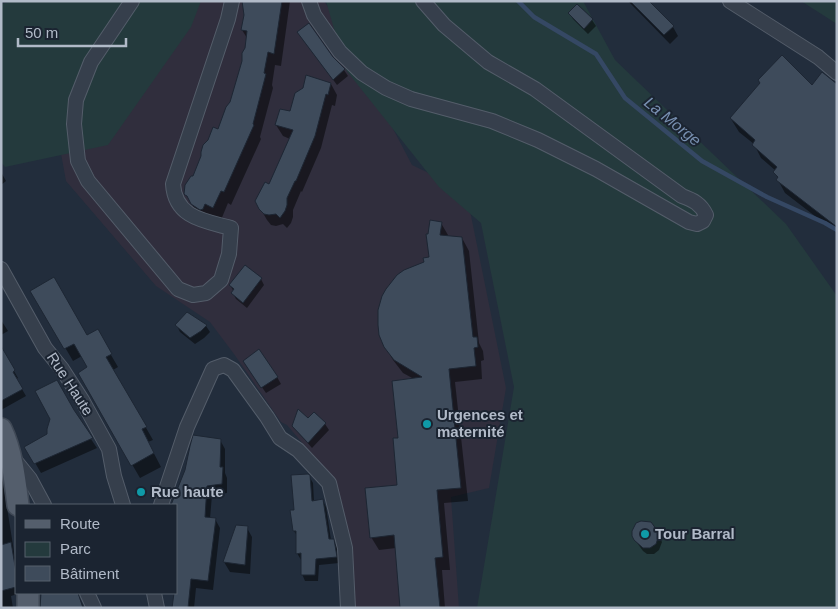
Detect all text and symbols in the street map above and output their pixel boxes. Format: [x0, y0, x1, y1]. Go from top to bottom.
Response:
scale bar [18, 15, 125, 47]
text: 50 m [25, 24, 58, 41]
water label: La Morge [641, 94, 704, 149]
street label: Rue Haute [44, 349, 97, 418]
place label: Urgences et maternité [437, 406, 523, 440]
marker: Urgences et maternité [421, 418, 433, 430]
place label: Rue haute [151, 483, 224, 500]
marker: Rue haute [135, 486, 147, 498]
legend [15, 504, 178, 594]
text: Route [60, 515, 100, 532]
place label: Tour Barral [655, 525, 735, 542]
marker: Tour Barral [639, 528, 651, 540]
text: Parc [60, 540, 91, 557]
text: Bâtiment [60, 565, 120, 582]

